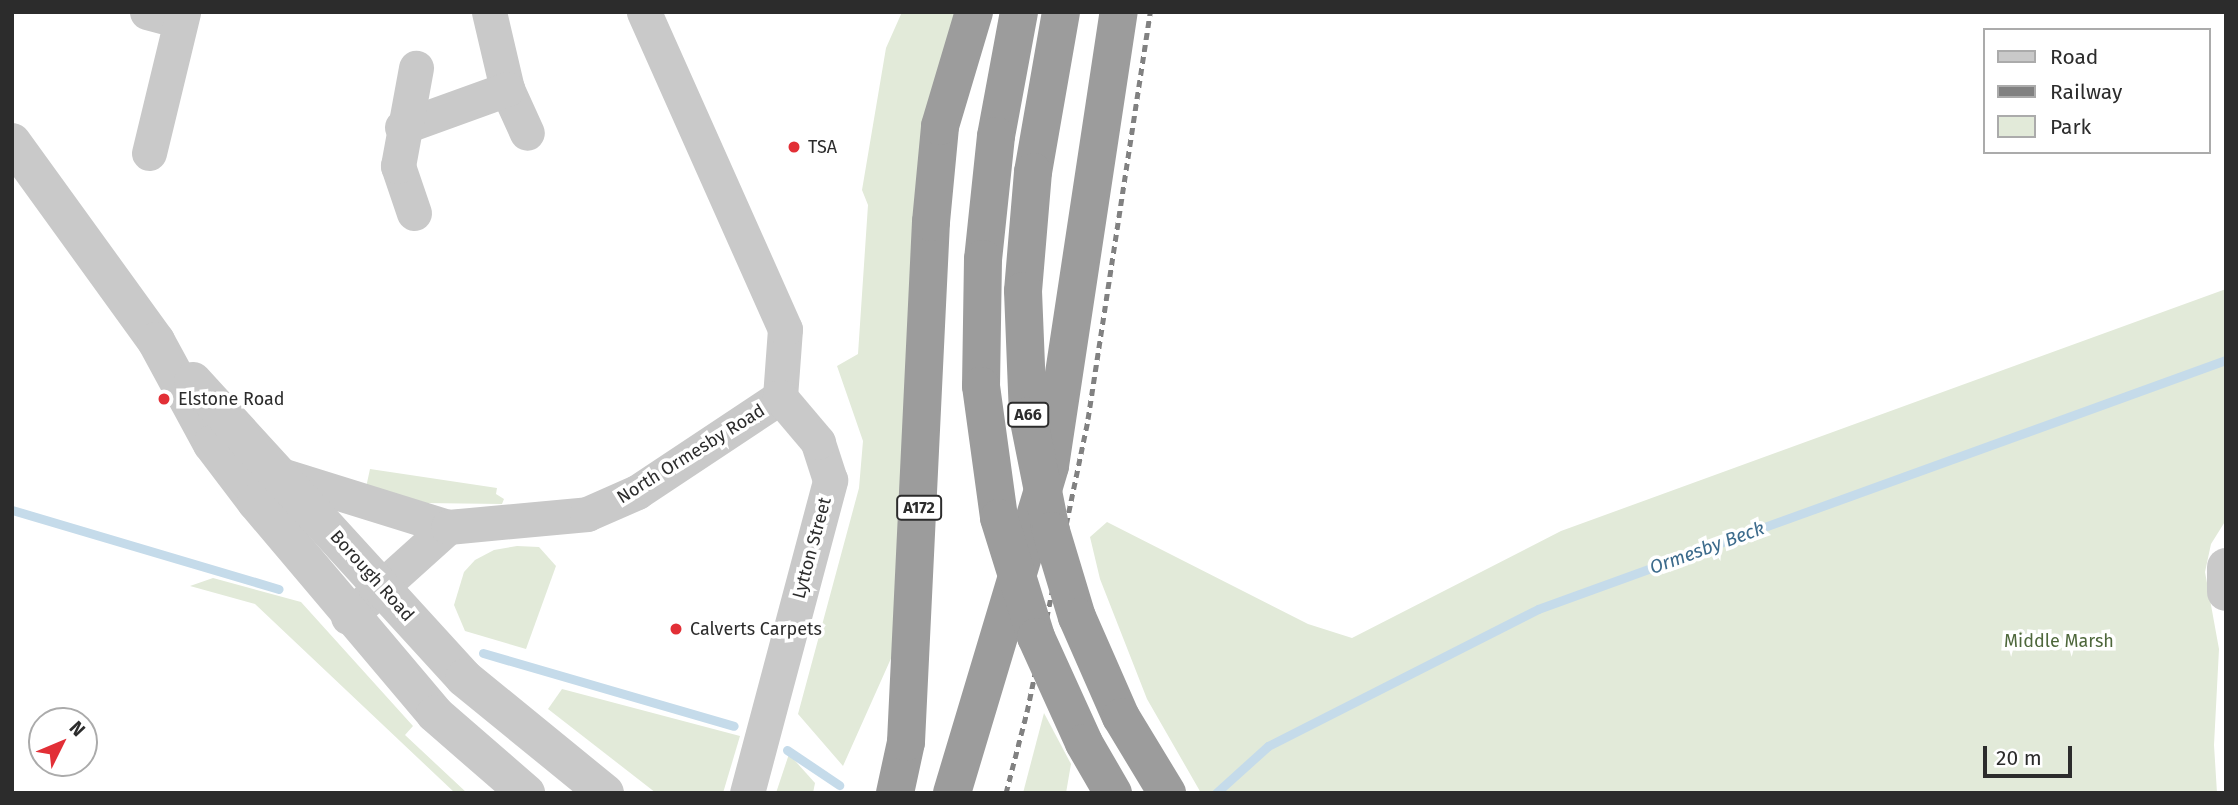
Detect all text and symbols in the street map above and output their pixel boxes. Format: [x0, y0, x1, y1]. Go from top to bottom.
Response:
legend [1982, 28, 2210, 154]
text: Road [2050, 44, 2098, 70]
text: Railway [2050, 79, 2122, 105]
text: Park [2050, 114, 2091, 140]
place label: TSA [808, 136, 837, 158]
marker: TSA [786, 139, 802, 155]
place label: Elstone Road [178, 388, 285, 410]
marker: Elstone Road [156, 391, 172, 407]
street label: North Ormesby Road [613, 400, 769, 508]
road number: A66 [1007, 402, 1049, 428]
street label: Lytton Street [788, 495, 836, 601]
road number: A172 [894, 495, 944, 520]
water label: Ormesby Beck [1646, 517, 1768, 579]
street label: Borough Road [325, 526, 419, 626]
place label: Calverts Carpets [690, 618, 822, 640]
marker: Calverts Carpets [668, 621, 684, 637]
park label: Middle Marsh [2004, 630, 2114, 652]
north arrow [28, 707, 98, 777]
text: N [65, 716, 90, 741]
scale bar [1986, 732, 2075, 776]
text: 20 m [1996, 745, 2042, 771]

